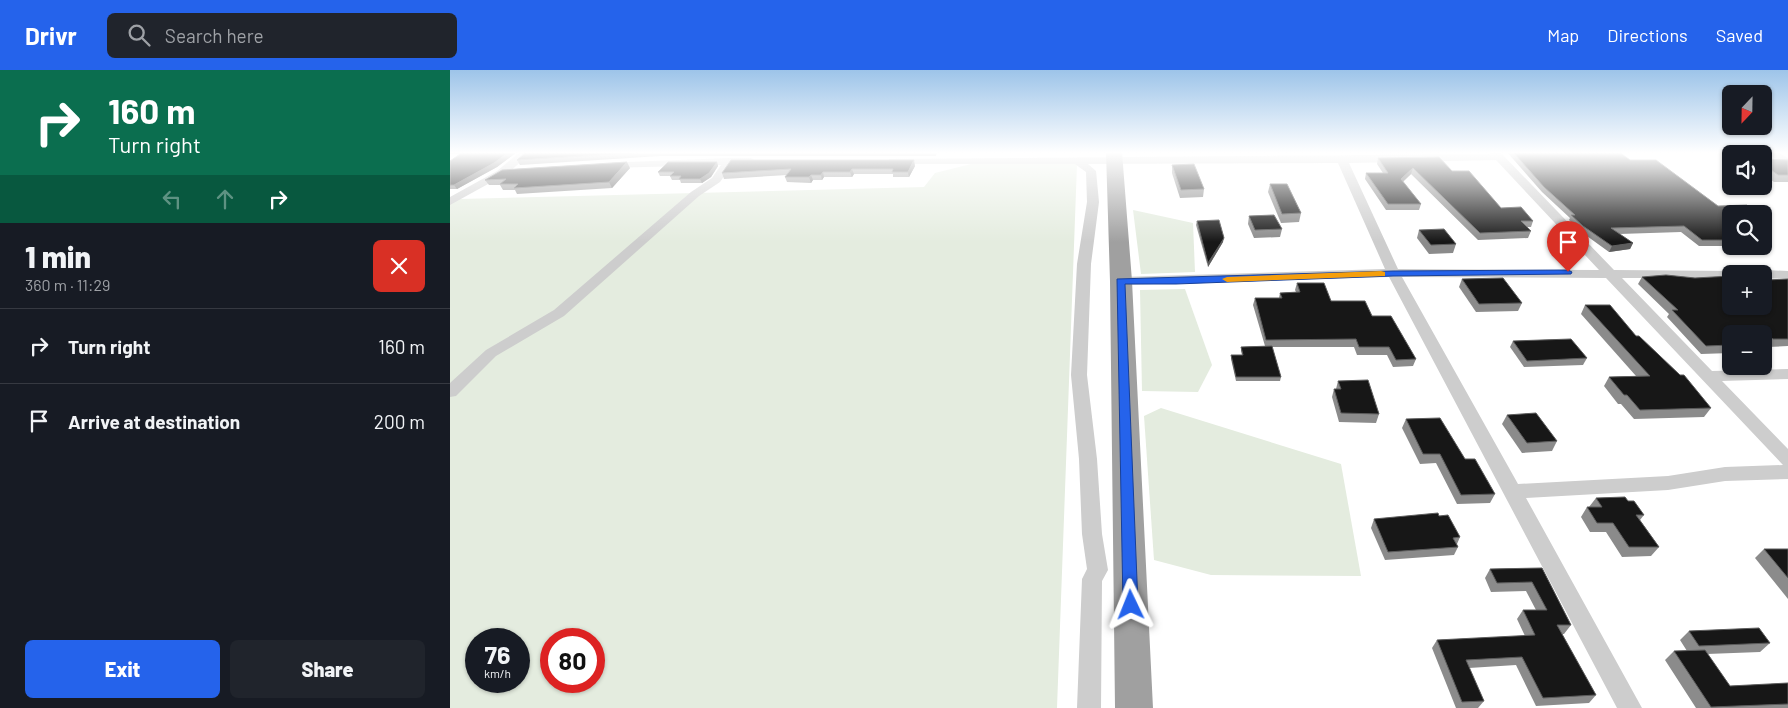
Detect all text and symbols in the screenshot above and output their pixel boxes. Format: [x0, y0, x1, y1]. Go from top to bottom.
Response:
search box [107, 13, 457, 58]
text: Drivr [25, 21, 77, 50]
icon: search [125, 21, 153, 49]
text: Search here [165, 24, 264, 47]
text: Map [1547, 24, 1579, 46]
text: Directions [1607, 24, 1688, 46]
text: Saved [1716, 24, 1763, 46]
north arrow [1722, 85, 1772, 135]
map controls [1722, 85, 1772, 375]
text: 160 m [108, 89, 195, 131]
icon: right [25, 90, 90, 155]
text: Turn right [108, 131, 201, 157]
button: sound [1722, 145, 1772, 195]
icon: left [158, 185, 186, 213]
icon: ahead [211, 185, 239, 213]
icon: right [264, 185, 292, 213]
button: search [1722, 205, 1772, 255]
pin [1547, 221, 1589, 272]
icon: arrive [1554, 228, 1582, 256]
text: 1 min [25, 238, 91, 274]
button: close [373, 240, 425, 292]
button: + [1722, 265, 1772, 315]
text: 360 m · 11:29 [25, 275, 110, 294]
button: − [1722, 325, 1772, 375]
icon: right [25, 332, 53, 360]
text: Turn right [68, 335, 150, 358]
text: 160 m [378, 335, 425, 358]
icon: arrive [25, 407, 53, 435]
text: Arrive at destination [68, 410, 240, 433]
text: 200 m [374, 410, 425, 433]
position arrow [1104, 578, 1156, 630]
speed limit sign: 80 [540, 628, 605, 693]
text: 76 [485, 639, 510, 669]
button: Exit [25, 640, 220, 698]
button: Share [230, 640, 425, 698]
text: km/h [484, 666, 511, 680]

